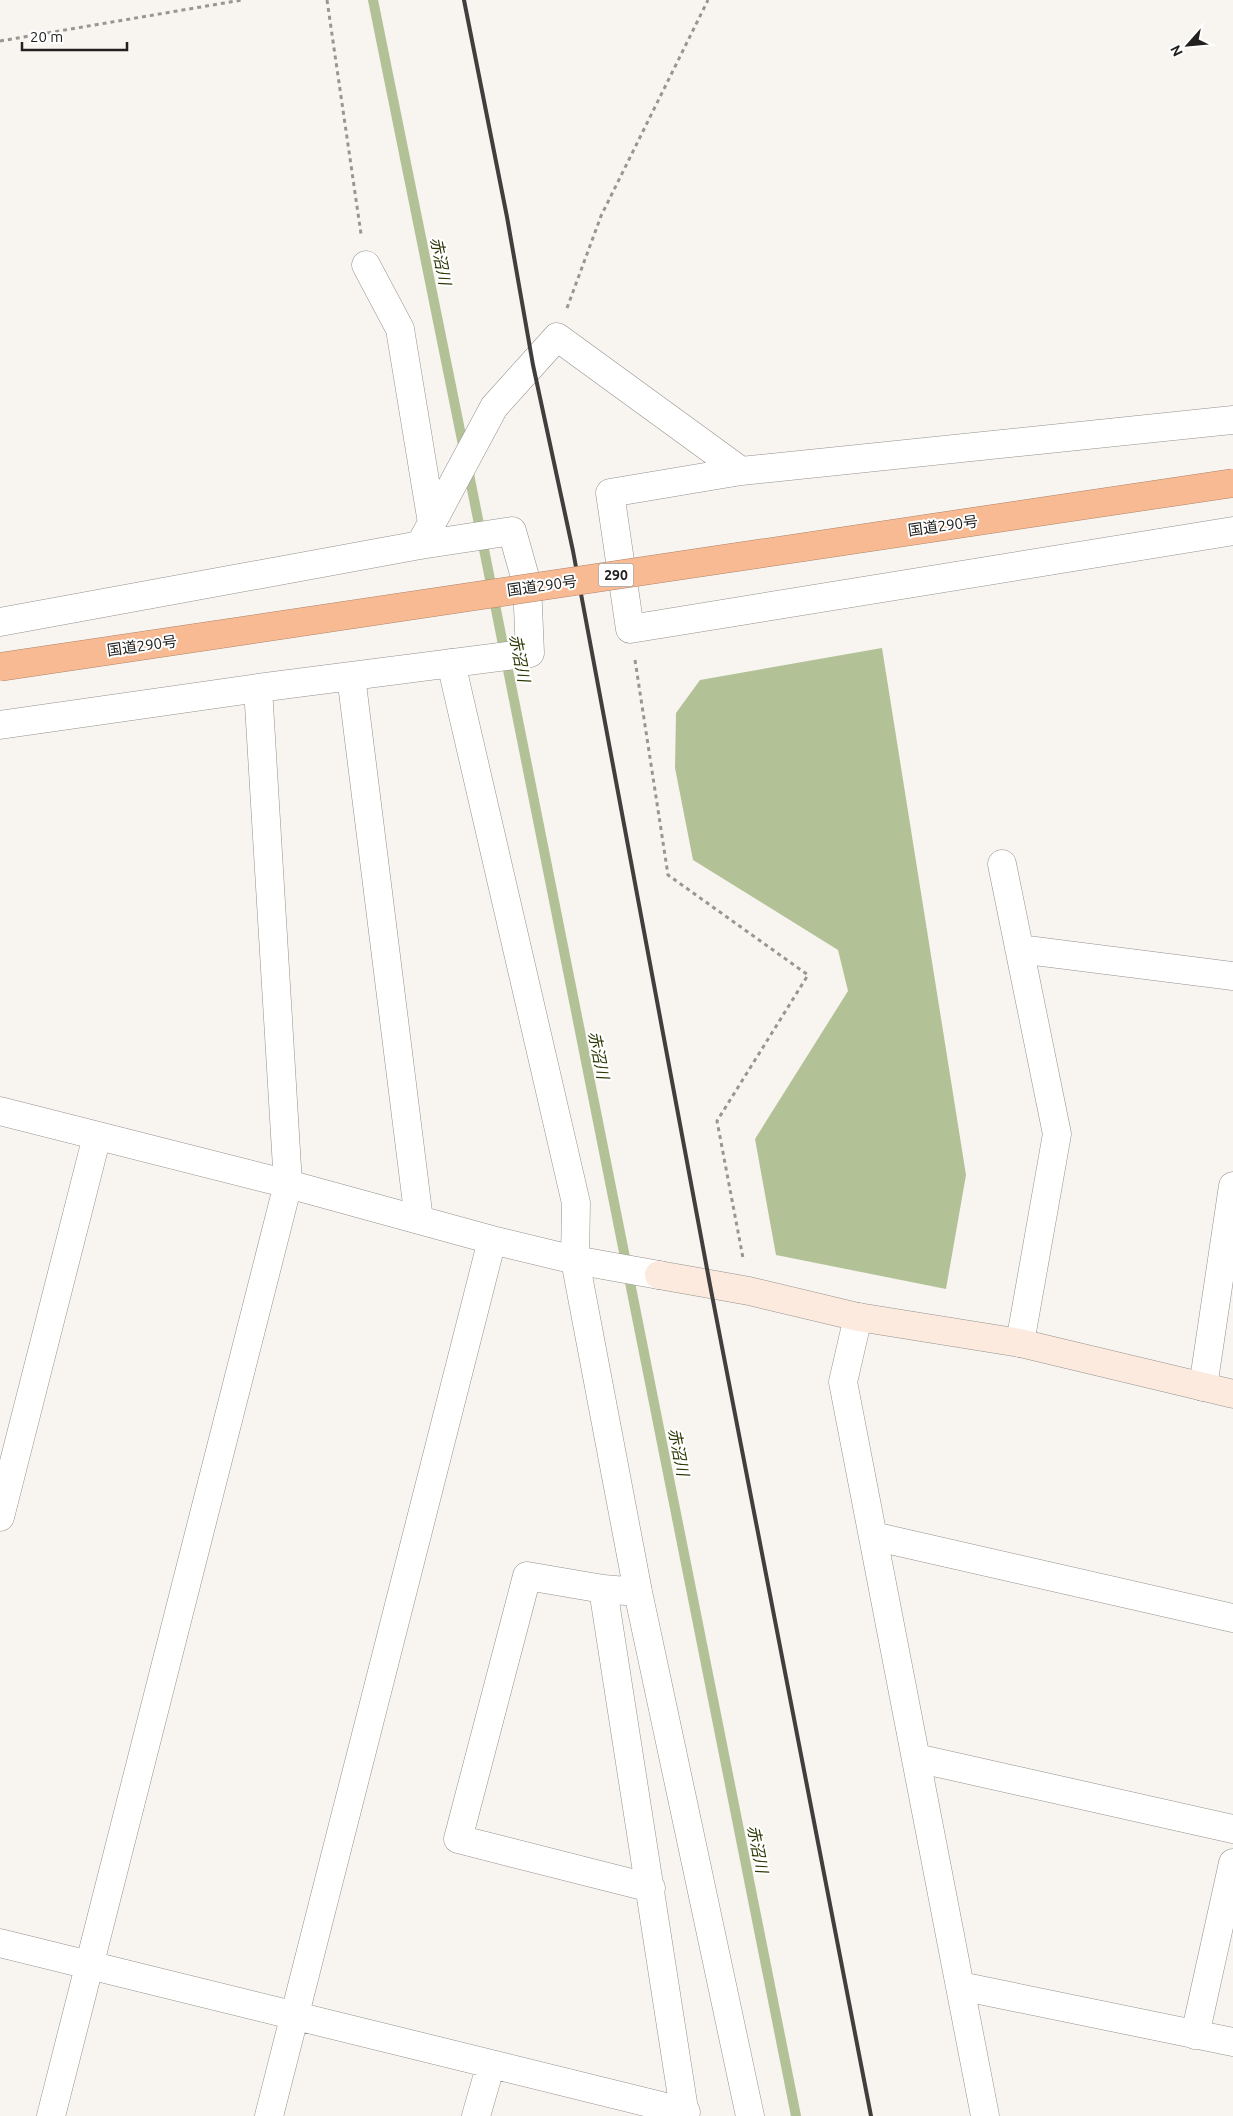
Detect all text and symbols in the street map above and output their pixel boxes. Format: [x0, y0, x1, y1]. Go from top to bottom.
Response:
scale bar [22, 20, 128, 52]
north arrow [1163, 20, 1213, 70]
text: 20 m [30, 28, 63, 45]
text: N [1167, 43, 1186, 59]
water label: 赤沼川 [428, 236, 455, 288]
street label: 国道290号 [907, 512, 979, 539]
road number: 290 [598, 564, 634, 586]
street label: 国道290号 [506, 572, 578, 599]
street label: 国道290号 [106, 632, 178, 659]
water label: 赤沼川 [507, 633, 534, 685]
water label: 赤沼川 [586, 1030, 613, 1082]
water label: 赤沼川 [666, 1427, 693, 1479]
water label: 赤沼川 [745, 1824, 772, 1876]

